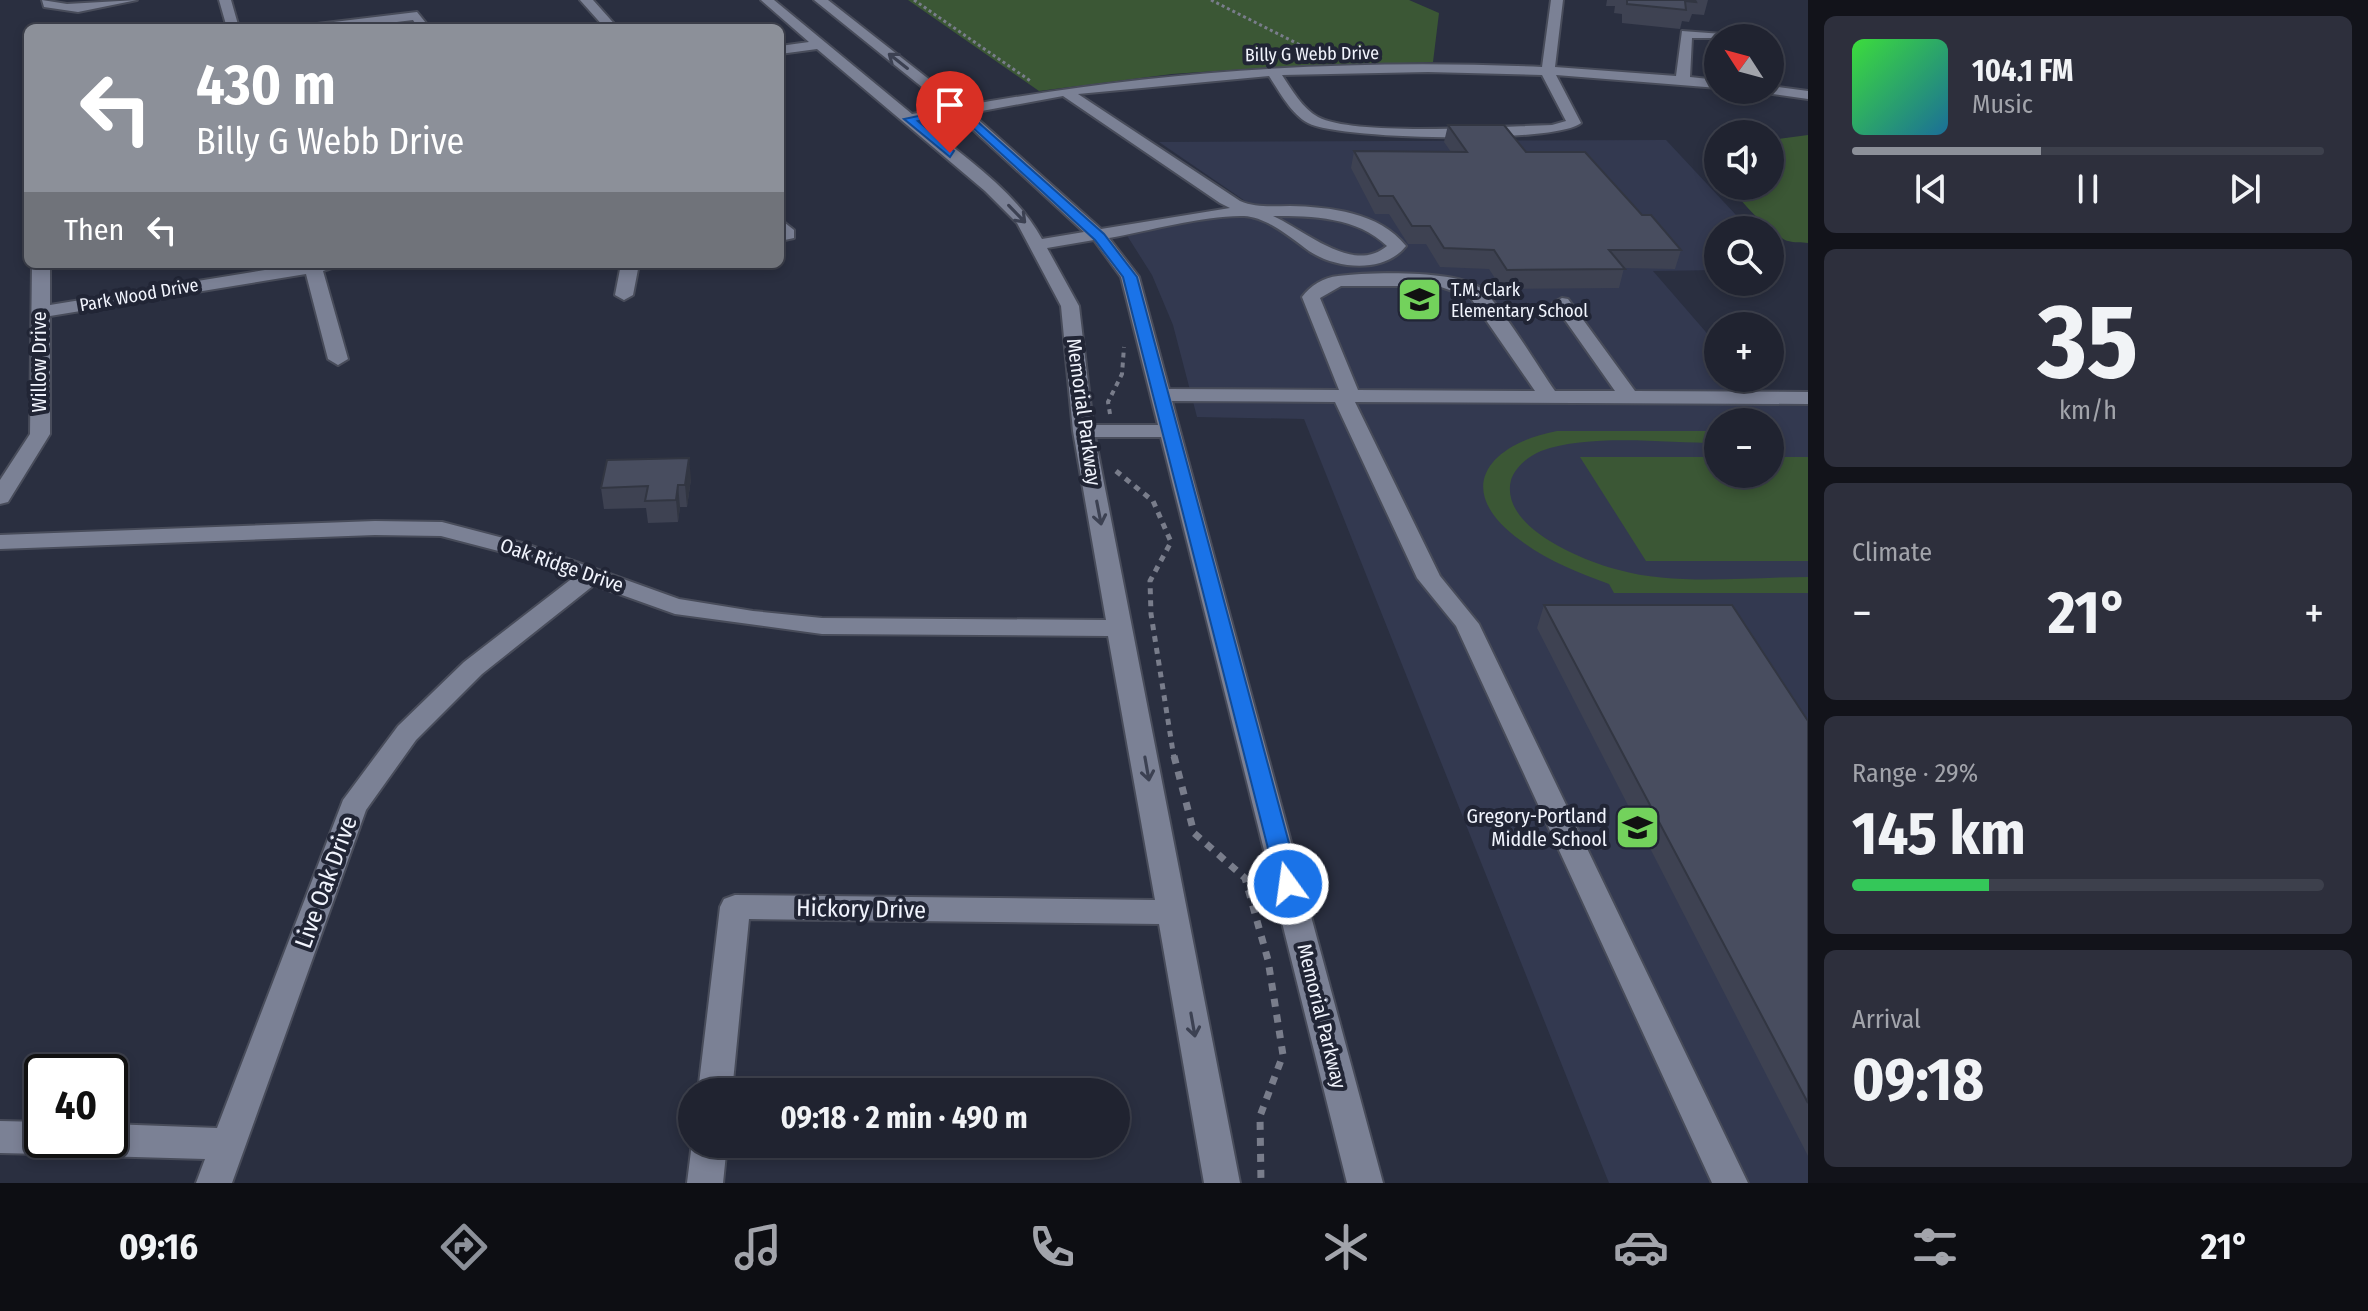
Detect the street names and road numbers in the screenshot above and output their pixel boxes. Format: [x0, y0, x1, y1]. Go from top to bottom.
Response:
street label: Billy G Webb Drive [1245, 42, 1379, 66]
street label: Park Wood Drive [78, 274, 200, 316]
street label: Willow Drive [27, 311, 51, 413]
street label: Memorial Parkway [1062, 337, 1106, 487]
street label: Oak Ridge Drive [497, 533, 627, 597]
street label: Live Oak Drive [289, 812, 363, 952]
street label: Hickory Drive [796, 894, 926, 924]
street label: Memorial Parkway [1292, 941, 1352, 1091]

